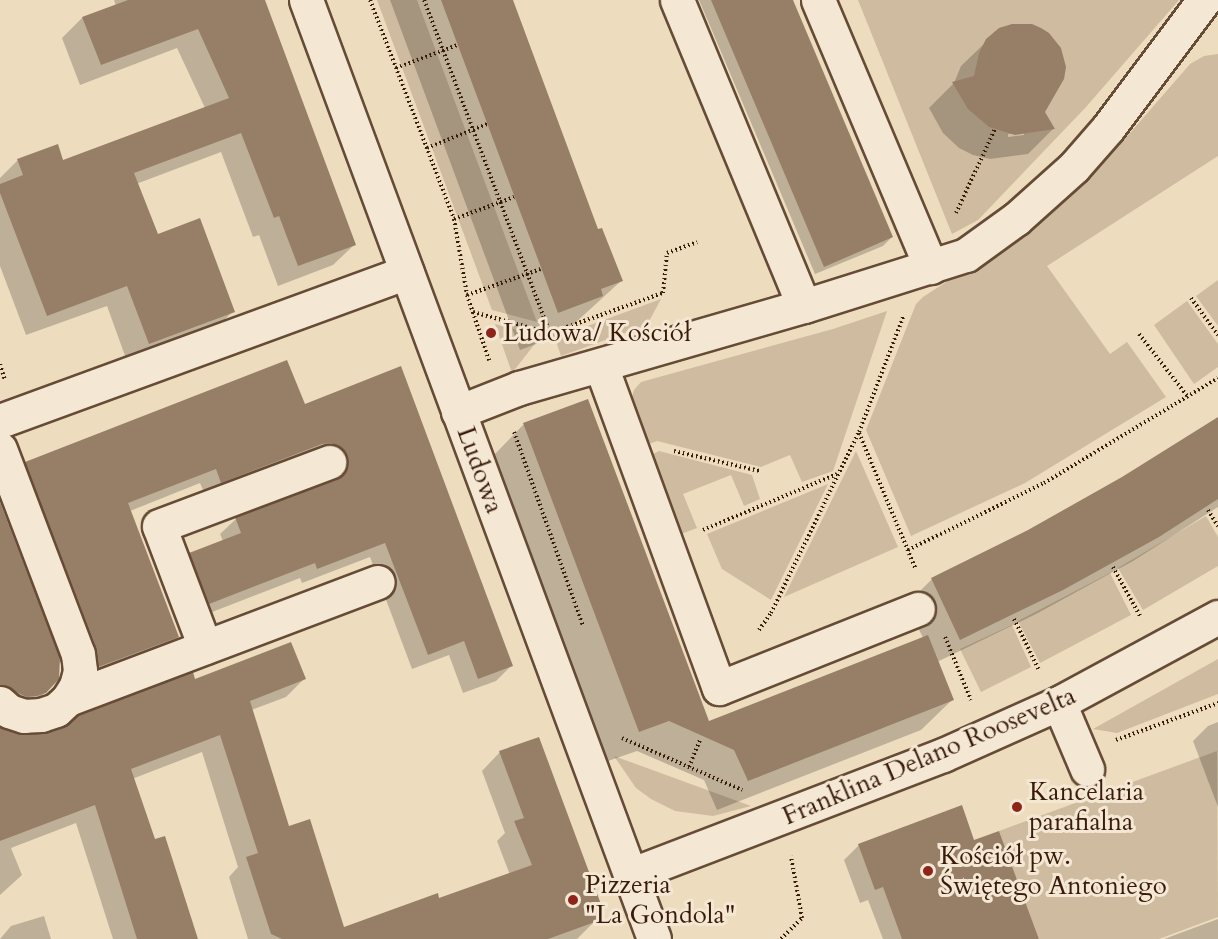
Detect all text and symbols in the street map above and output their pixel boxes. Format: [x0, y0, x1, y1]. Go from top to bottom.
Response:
place label: Ludowa/ Kościół [503, 317, 691, 349]
marker: Ludowa/ Kościół [484, 326, 498, 340]
street label: Ludowa [450, 422, 510, 518]
street label: Franklina Delano Roosevelta [778, 680, 1080, 832]
place label: Kancelaria parafialna [1029, 776, 1144, 838]
marker: Kancelaria parafialna [1010, 800, 1024, 814]
place label: Kościół pw. Świętego Antoniego [940, 840, 1167, 902]
marker: Kościół pw. Świętego Antoniego [921, 864, 935, 878]
place label: Pizzeria "La Gondola" [585, 869, 735, 930]
marker: Pizzeria "La Gondola" [566, 893, 580, 907]

